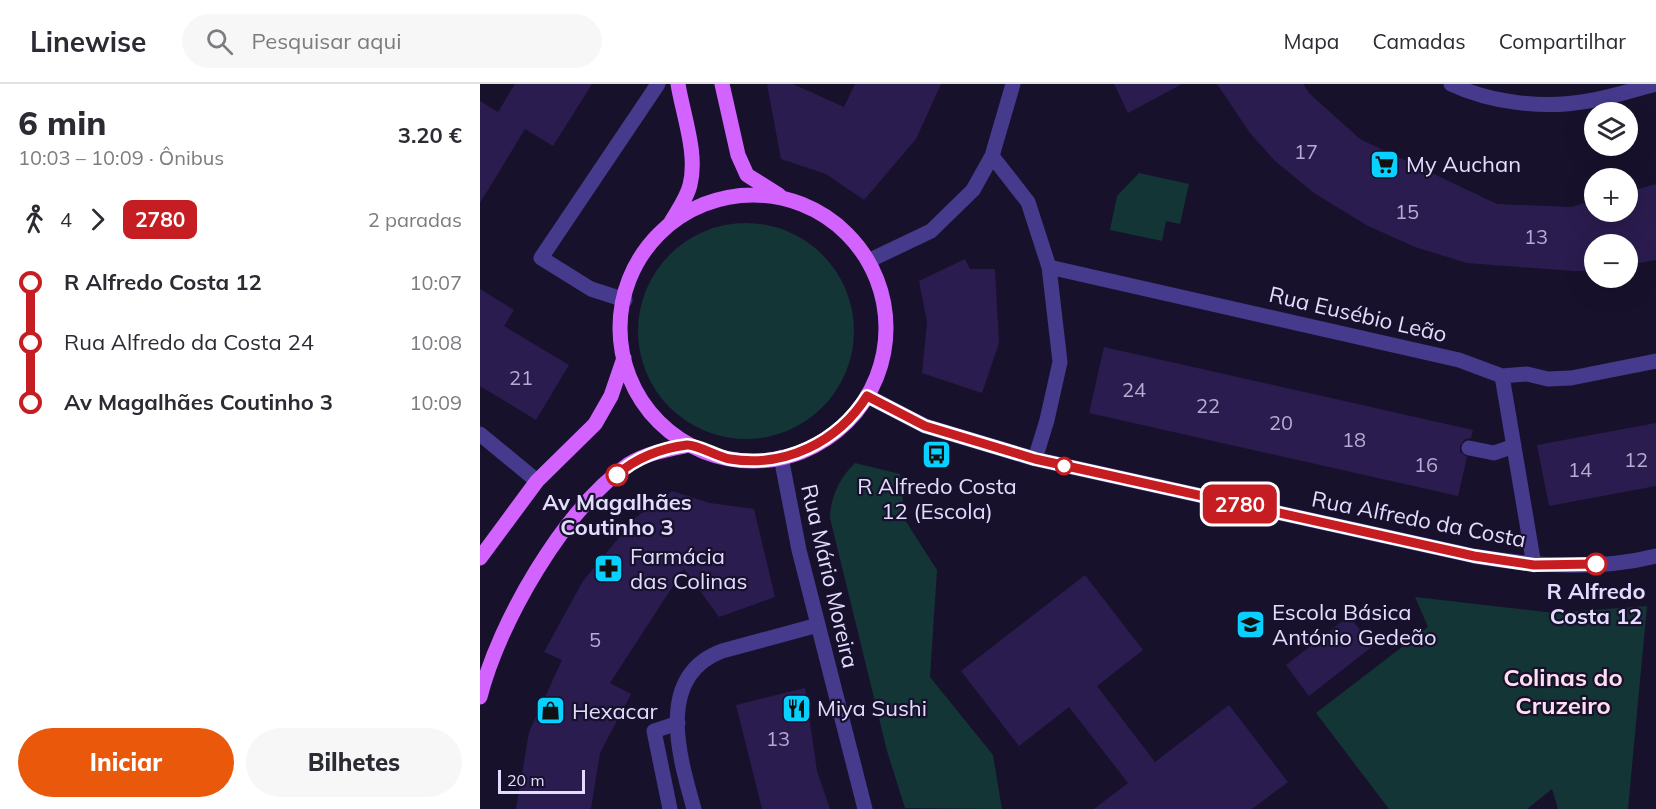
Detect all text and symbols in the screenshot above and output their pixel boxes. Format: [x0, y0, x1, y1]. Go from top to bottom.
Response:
search box [182, 14, 602, 68]
text: Linewise [30, 24, 146, 59]
icon: search [203, 25, 236, 58]
text: Pesquisar aqui [251, 27, 401, 55]
text: Mapa [1284, 28, 1339, 54]
text: Camadas [1372, 28, 1466, 54]
text: Compartilhar [1499, 28, 1626, 54]
text: 6 min [18, 102, 106, 143]
map controls [1584, 102, 1638, 288]
button: layers [1584, 102, 1638, 156]
text: 3.20 € [398, 121, 462, 149]
house number: 17 [1294, 139, 1318, 164]
text: 10:03 – 10:09 · Ônibus [18, 145, 224, 170]
supermarket icon: My Auchan [1369, 148, 1401, 180]
place label: My Auchan [1406, 150, 1521, 178]
button: + [1584, 168, 1638, 222]
house number: 15 [1395, 199, 1419, 224]
icon: walk [18, 203, 51, 236]
icon: forward [81, 203, 114, 236]
text: 2780 [135, 206, 185, 232]
text: 4 [60, 207, 72, 232]
text: 2 paradas [368, 207, 462, 232]
house number: 13 [1524, 224, 1548, 249]
button: − [1584, 234, 1638, 288]
text: R Alfredo Costa 12 [64, 268, 262, 296]
text: 10:07 [409, 270, 462, 295]
street label: Rua Eusébio Leão [1266, 280, 1450, 348]
text: Rua Alfredo da Costa 24 [64, 328, 314, 356]
text: 10:08 [409, 330, 462, 355]
house number: 21 [509, 365, 533, 390]
house number: 24 [1122, 377, 1146, 402]
text: Av Magalhães Coutinho 3 [64, 388, 333, 416]
text: 10:09 [409, 390, 462, 415]
house number: 22 [1196, 393, 1220, 418]
house number: 20 [1269, 410, 1293, 435]
house number: 18 [1342, 427, 1366, 452]
bus stop icon: R Alfredo Costa 12 (Escola) [921, 438, 953, 470]
house number: 12 [1624, 447, 1648, 472]
house number: 16 [1414, 452, 1438, 477]
unlabelled marker [1055, 457, 1073, 475]
house number: 14 [1568, 457, 1592, 482]
marker: Av Magalhães Coutinho 3 [606, 464, 628, 486]
place label: R Alfredo Costa 12 (Escola) [857, 472, 1017, 525]
street label: Rua Mário Moreira [795, 481, 865, 671]
line badge: 2780 [1198, 484, 1282, 524]
street label: Rua Alfredo da Costa [1309, 484, 1529, 554]
place label: Av Magalhães Coutinho 3 [542, 488, 692, 541]
text: 2780 [1215, 491, 1265, 517]
place label: Farmácia das Colinas [630, 542, 747, 595]
pharmacy icon: Farmácia das Colinas [593, 553, 625, 585]
marker: R Alfredo Costa 12 [1585, 553, 1607, 575]
place label: R Alfredo Costa 12 [1546, 577, 1646, 630]
place label: Escola Básica António Gedeão [1272, 598, 1437, 651]
school or university icon: Escola Básica António Gedeão [1235, 609, 1267, 641]
house number: 5 [589, 627, 601, 652]
district label: Colinas do Cruzeiro [1503, 662, 1623, 720]
restaurant icon: Miya Sushi [780, 692, 812, 724]
place label: Miya Sushi [817, 694, 927, 722]
shop icon: Hexacar [535, 695, 567, 727]
place label: Hexacar [572, 697, 658, 725]
house number: 13 [766, 726, 790, 751]
button: Iniciar [18, 728, 234, 797]
button: Bilhetes [246, 728, 462, 797]
scale bar [498, 767, 585, 794]
text: 20 m [507, 770, 544, 790]

